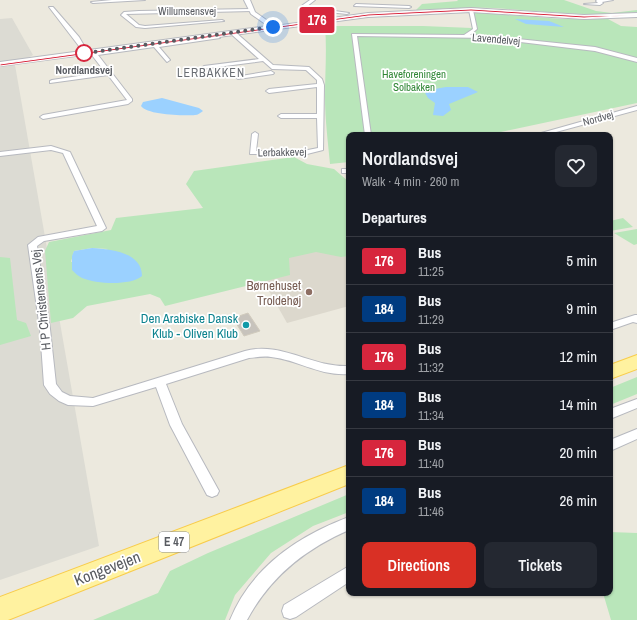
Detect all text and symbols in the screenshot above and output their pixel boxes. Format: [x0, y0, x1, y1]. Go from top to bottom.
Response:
street label: Willumsensvej [158, 4, 216, 18]
line badge: 176 [294, 7, 340, 33]
text: 176 [307, 11, 327, 29]
your location [263, 17, 283, 37]
street label: Lavendelvej [471, 30, 521, 48]
marker: Nordlandsvej [75, 44, 93, 62]
place label: Nordlandsvej [55, 63, 113, 77]
district label: LERBAKKEN [177, 65, 245, 81]
park label: Haveforeningen Solbakken [382, 67, 446, 94]
street label: Nordvej [581, 107, 615, 129]
street label: Lerbakkevej [258, 145, 306, 159]
text: Nordlandsvej [362, 145, 458, 171]
button: heart [555, 145, 597, 187]
text: Walk · 4 min · 260 m [362, 173, 459, 190]
text: Departures [362, 207, 427, 228]
text: Bus [418, 242, 441, 263]
street label: H P Christensens Vej [27, 249, 55, 351]
text: 5 min [566, 250, 597, 271]
text: 176 [374, 252, 394, 270]
text: 11:25 [418, 263, 444, 280]
place label: Børnehuset Troldehøj [246, 277, 301, 309]
marker: Børnehuset Troldehøj [304, 287, 314, 297]
text: Bus [418, 290, 441, 311]
text: 9 min [566, 298, 597, 319]
text: 184 [374, 300, 394, 318]
place label: Den Arabiske Dansk Klub - Oliven Klub [141, 310, 239, 342]
text: 11:29 [418, 311, 444, 328]
marker: Den Arabiske Dansk Klub - Oliven Klub [241, 320, 251, 330]
text: Bus [418, 338, 441, 359]
text: 12 min [559, 346, 597, 367]
text: 176 [374, 348, 394, 366]
text: 11:32 [418, 359, 444, 376]
text: Bus [418, 386, 441, 407]
text: 14 min [559, 394, 597, 415]
text: 184 [374, 396, 394, 414]
text: 11:34 [418, 407, 444, 424]
text: Bus [418, 434, 441, 455]
text: 20 min [559, 442, 597, 463]
text: 176 [374, 444, 394, 462]
text: 11:40 [418, 455, 444, 472]
text: Bus [418, 482, 441, 503]
text: 26 min [559, 490, 597, 511]
text: 184 [374, 492, 394, 510]
text: 11:46 [418, 503, 444, 520]
road number: E 47 [159, 532, 189, 552]
button: Directions [362, 542, 476, 588]
button: Tickets [484, 542, 597, 588]
street label: Kongevejen [71, 545, 143, 591]

